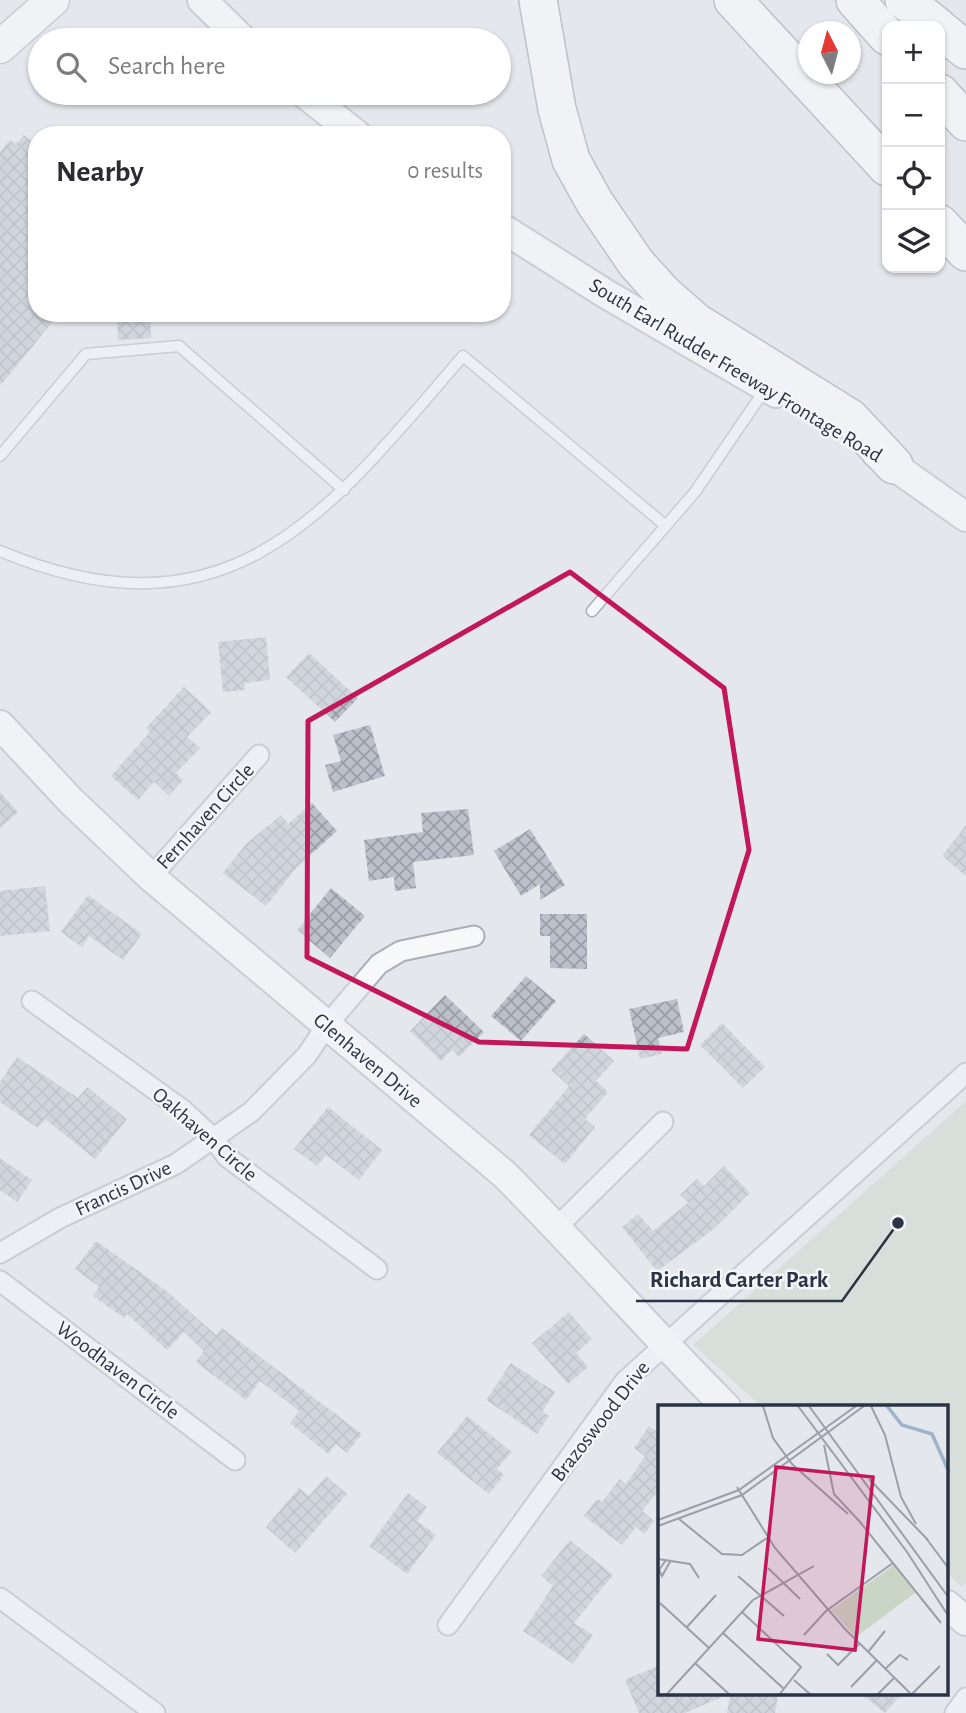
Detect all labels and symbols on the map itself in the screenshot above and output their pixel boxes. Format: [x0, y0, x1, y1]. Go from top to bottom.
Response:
north arrow [798, 21, 861, 84]
street label: South Earl Rudder Freeway Frontage Road [586, 274, 886, 466]
street label: Fernhaven Circle [153, 759, 258, 873]
street label: Glenhaven Drive [309, 1009, 426, 1112]
street label: Oakhaven Circle [148, 1083, 261, 1185]
street label: Francis Drive [72, 1157, 174, 1220]
callout: Richard Carter Park [636, 1257, 842, 1301]
text: Richard Carter Park [650, 1269, 829, 1292]
street label: Woodhaven Circle [52, 1317, 183, 1423]
street label: Brazoswood Drive [547, 1357, 654, 1485]
inset map [658, 1405, 948, 1696]

